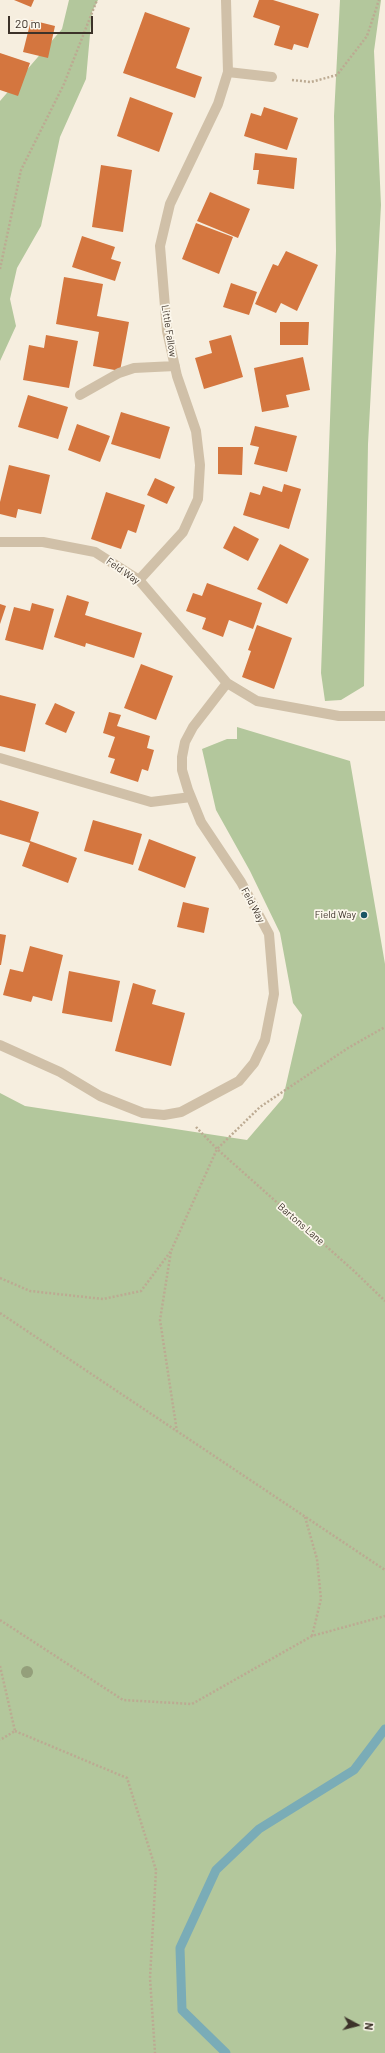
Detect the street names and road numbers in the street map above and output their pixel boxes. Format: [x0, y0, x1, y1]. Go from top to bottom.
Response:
street label: Little Fallow [159, 304, 179, 358]
street label: Feld Way [104, 555, 142, 587]
street label: Feld Way [239, 885, 267, 925]
street label: Bartons Lane [275, 1201, 327, 1247]

